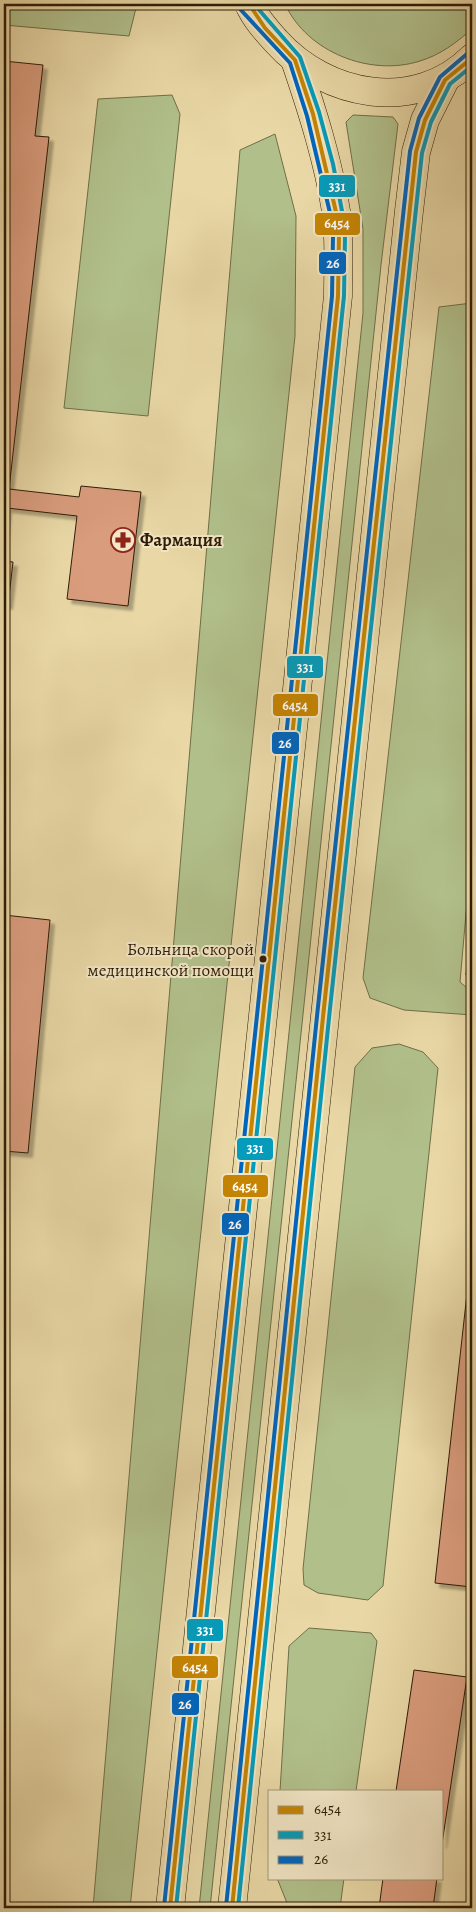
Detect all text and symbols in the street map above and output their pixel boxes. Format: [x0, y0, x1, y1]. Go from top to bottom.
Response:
line badge: 331 [318, 174, 356, 198]
text: 331 [328, 177, 346, 196]
line badge: 6454 [314, 212, 361, 236]
text: 6454 [324, 214, 350, 233]
line badge: 26 [318, 251, 347, 275]
text: 26 [326, 254, 340, 273]
pharmacy icon: Фармация [110, 527, 136, 553]
place label: Фармация [140, 528, 222, 552]
line badge: 331 [286, 655, 324, 679]
text: 331 [296, 658, 314, 677]
line badge: 6454 [272, 693, 319, 717]
text: 6454 [282, 696, 308, 715]
line badge: 26 [271, 731, 300, 755]
text: 26 [278, 734, 292, 753]
place label: Больница скорой медицинской помощи [87, 938, 254, 982]
marker: Больница скорой медицинской помощи [258, 954, 268, 964]
line badge: 331 [236, 1137, 274, 1161]
text: 331 [246, 1139, 264, 1158]
line badge: 6454 [222, 1174, 269, 1198]
text: 6454 [232, 1177, 258, 1196]
line badge: 26 [221, 1212, 250, 1236]
text: 26 [228, 1215, 242, 1234]
line badge: 331 [186, 1618, 224, 1642]
text: 331 [196, 1621, 214, 1640]
line badge: 6454 [171, 1655, 219, 1679]
text: 6454 [182, 1658, 208, 1677]
line badge: 26 [171, 1692, 200, 1716]
text: 26 [178, 1695, 192, 1714]
legend [268, 1790, 444, 1880]
text: 6454 [314, 1799, 341, 1819]
text: 331 [314, 1825, 332, 1845]
text: 26 [314, 1849, 328, 1869]

